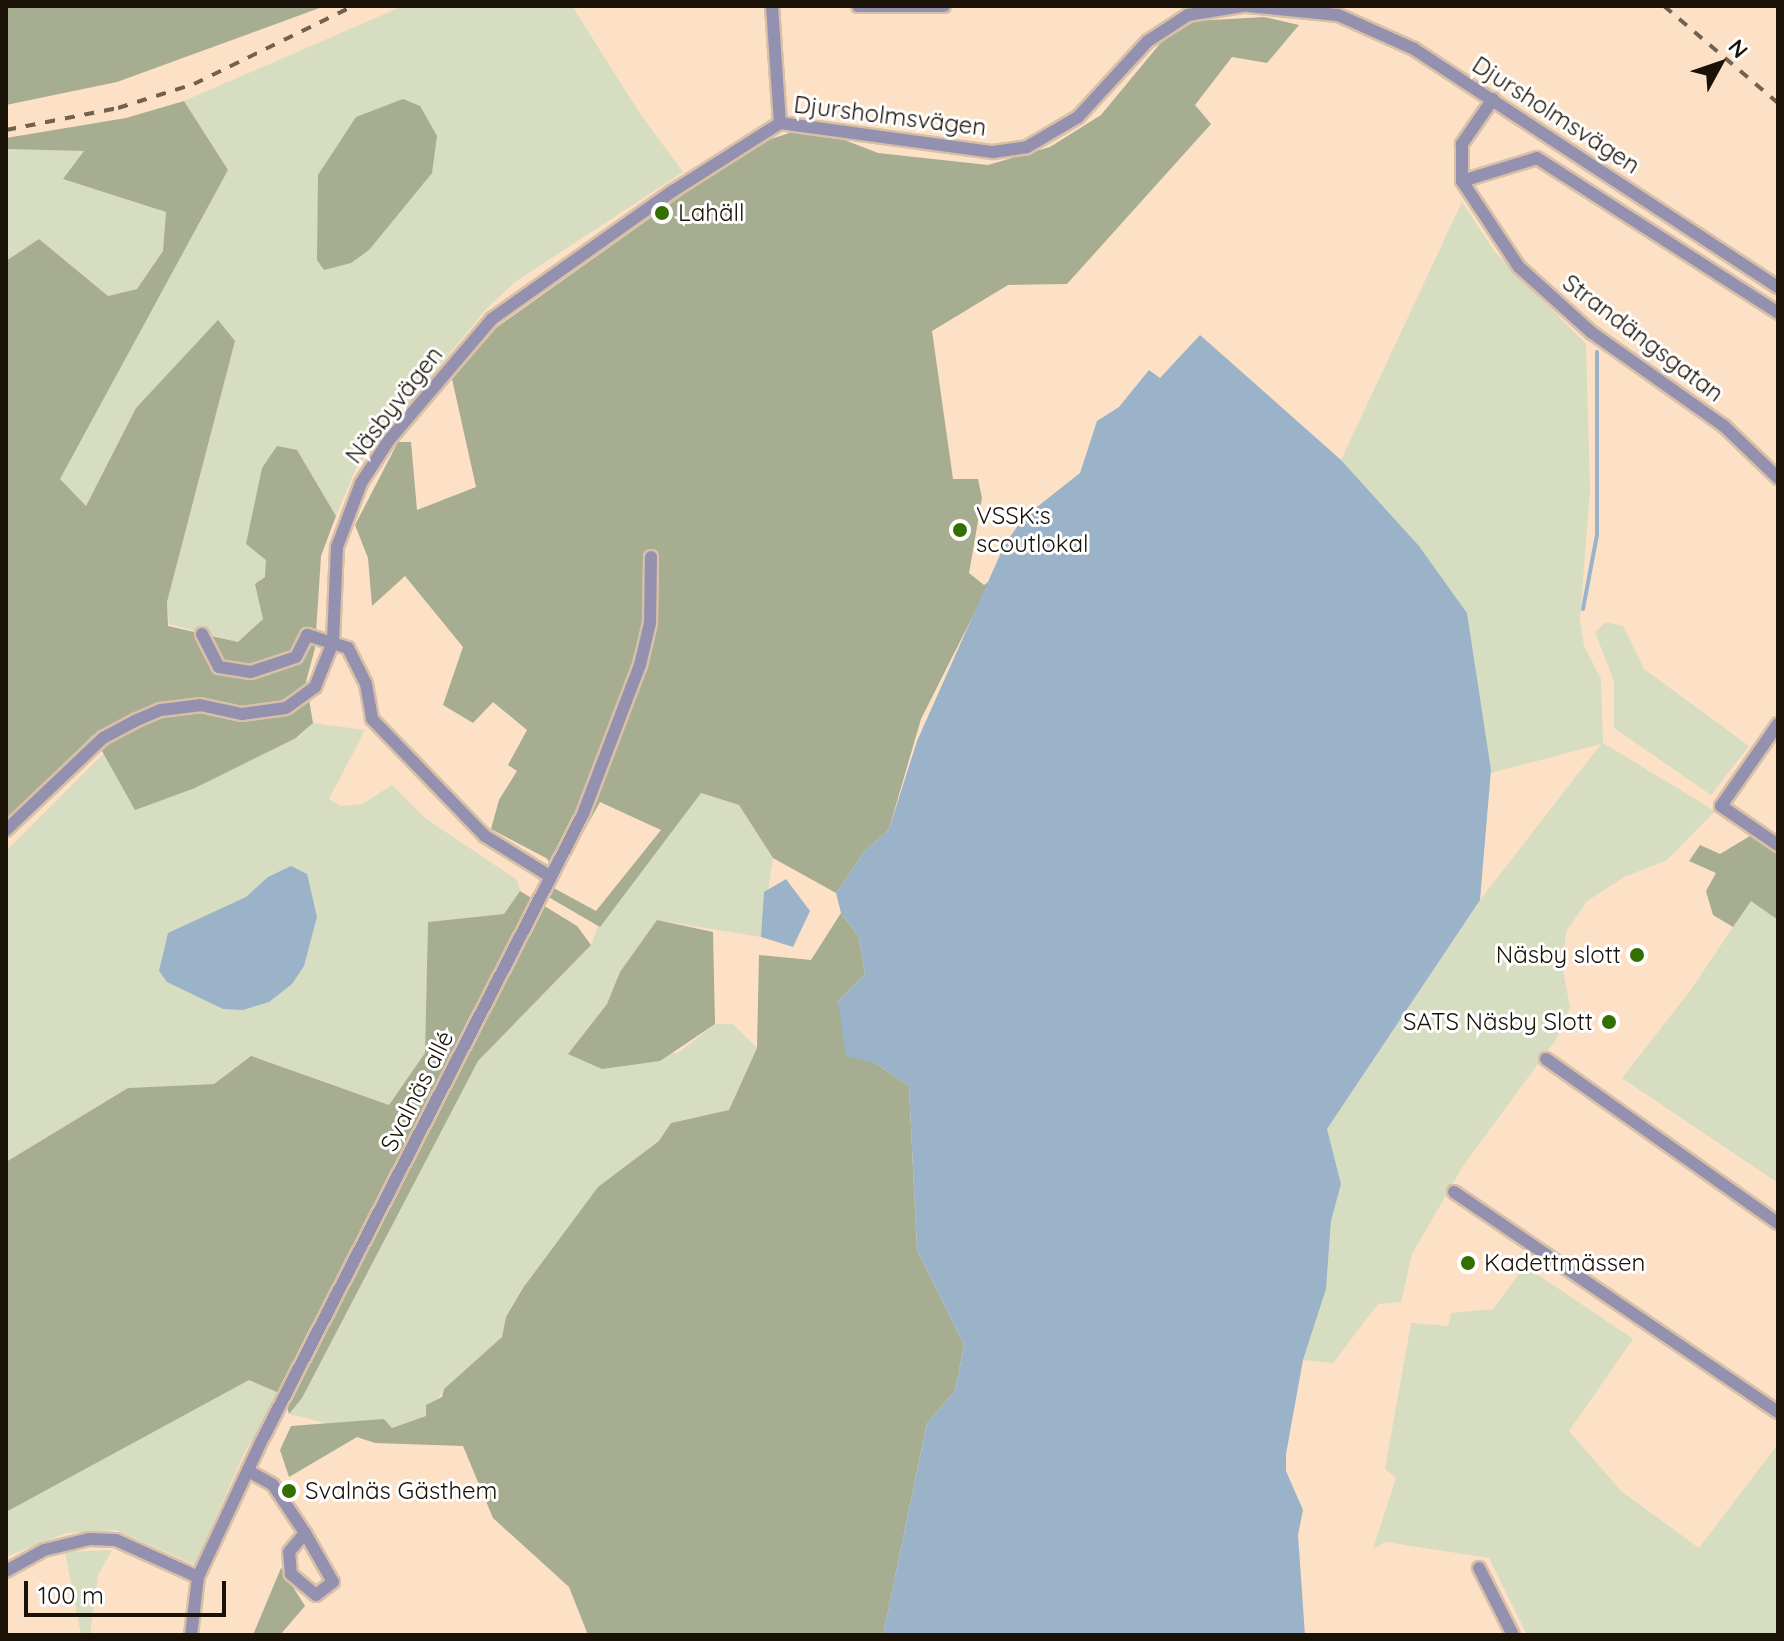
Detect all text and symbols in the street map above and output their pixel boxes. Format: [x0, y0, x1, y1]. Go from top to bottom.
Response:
north arrow [1680, 24, 1760, 104]
text: N [1722, 33, 1754, 64]
street label: Djursholmsvägen [1467, 50, 1645, 180]
street label: Djursholmsvägen [792, 90, 988, 142]
place label: Lahäll [678, 199, 745, 227]
marker: Lahäll [653, 204, 671, 222]
street label: Strandängsgatan [1557, 268, 1729, 408]
street label: Näsbyvägen [339, 341, 449, 469]
place label: VSSK:s scoutlokal [976, 502, 1089, 558]
marker: VSSK:s scoutlokal [951, 521, 969, 539]
place label: Näsby slott [1496, 941, 1621, 969]
marker: Näsby slott [1628, 946, 1646, 964]
place label: SATS Näsby Slott [1403, 1008, 1593, 1036]
marker: SATS Näsby Slott [1600, 1013, 1618, 1031]
street label: Svalnäs allé [374, 1026, 460, 1156]
place label: Kadettmässen [1484, 1249, 1645, 1277]
marker: Kadettmässen [1459, 1254, 1477, 1272]
place label: Svalnäs Gästhem [305, 1477, 497, 1505]
marker: Svalnäs Gästhem [280, 1482, 298, 1500]
scale bar [28, 1565, 230, 1615]
text: 100 m [38, 1580, 104, 1610]

